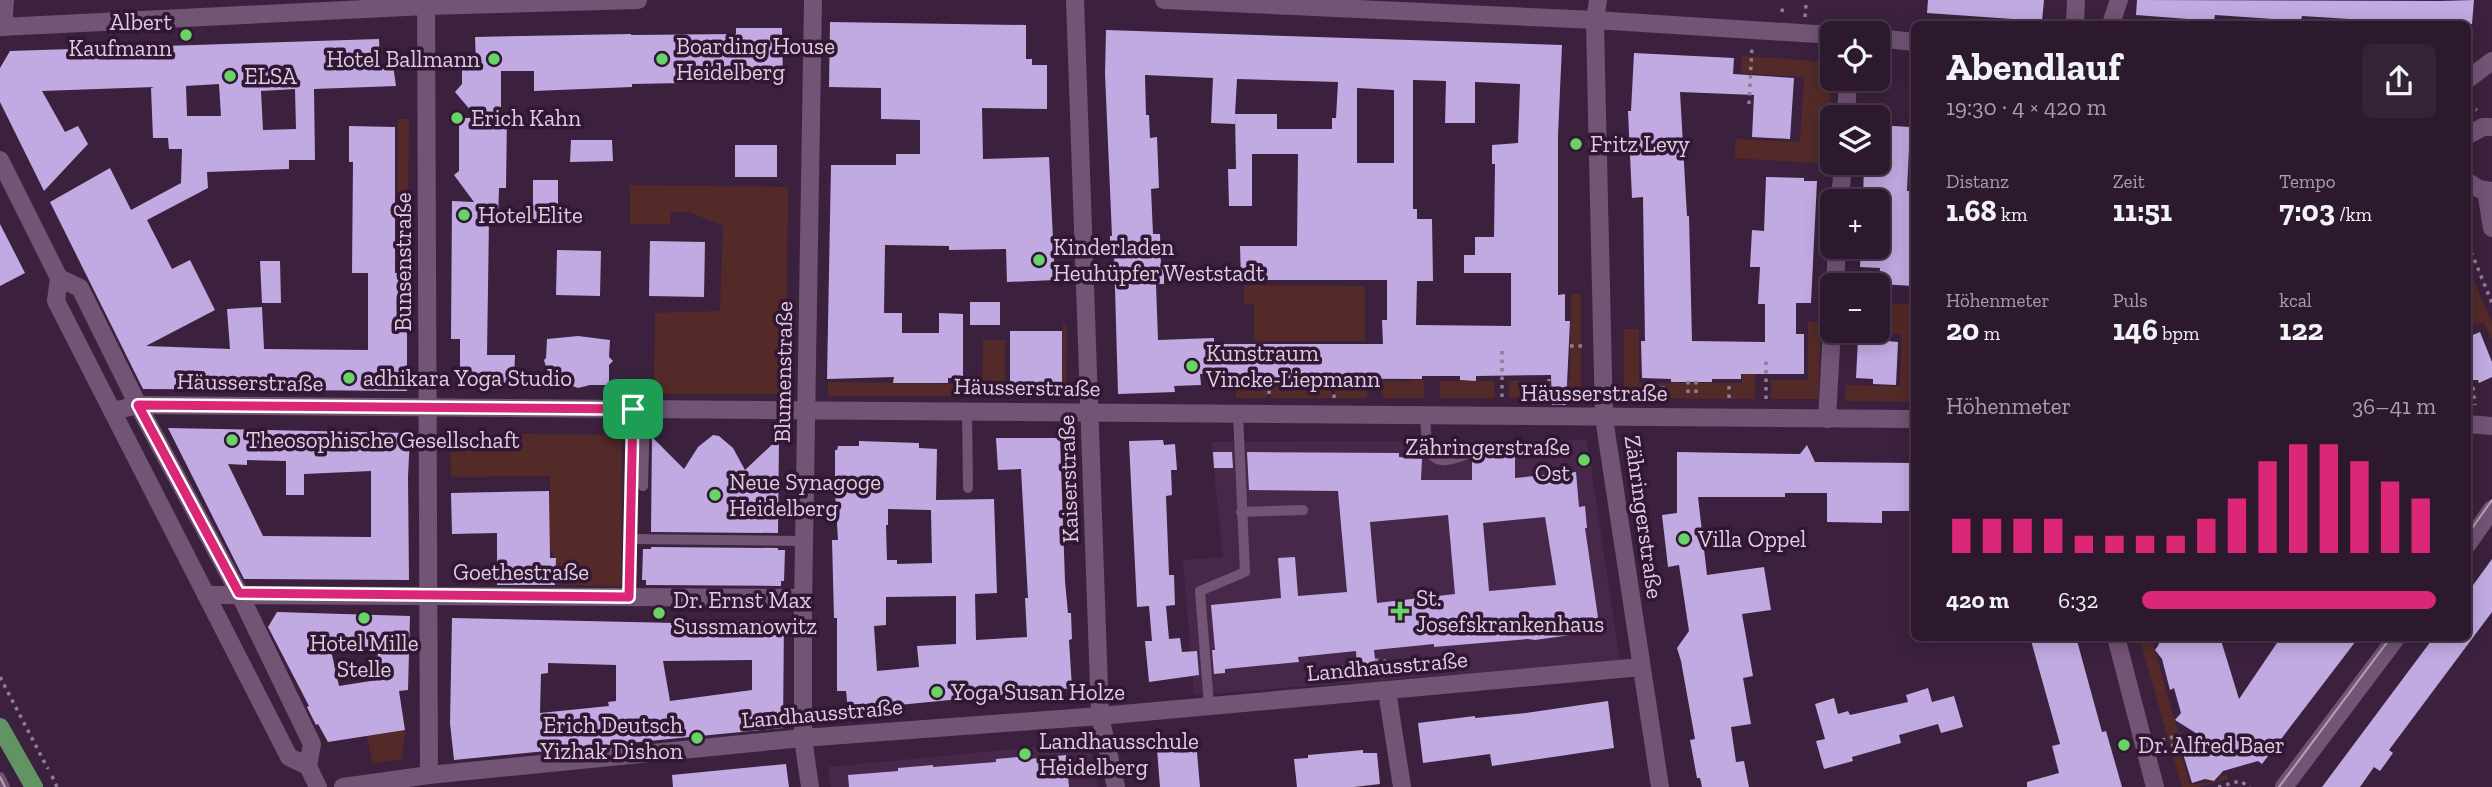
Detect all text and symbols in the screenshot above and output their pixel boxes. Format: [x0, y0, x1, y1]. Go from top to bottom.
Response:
place label: Albert Kaufmann [69, 8, 172, 62]
map controls [1820, 21, 1890, 343]
button: locate [1820, 21, 1890, 91]
marker: Albert Kaufmann [178, 27, 194, 43]
place label: Boarding House Heidelberg [676, 32, 835, 86]
text: Abendlauf [1946, 44, 2121, 90]
button: share [2362, 44, 2436, 118]
place label: Hotel Ballmann [326, 45, 480, 73]
marker: Hotel Ballmann [486, 51, 502, 67]
marker: Boarding House Heidelberg [654, 51, 670, 67]
place label: ELSA [244, 62, 298, 90]
marker: ELSA [222, 68, 238, 84]
text: 19:30 · 4 × 420 m [1946, 93, 2107, 121]
place label: Erich Kahn [471, 104, 581, 132]
button: layers [1820, 105, 1890, 175]
marker: Erich Kahn [449, 110, 465, 126]
place label: Fritz Levy [1590, 130, 1690, 158]
marker: Fritz Levy [1568, 136, 1584, 152]
text: Distanz [1946, 170, 2009, 193]
text: Zeit [2113, 170, 2145, 193]
text: Tempo [2279, 170, 2335, 193]
button: + [1820, 189, 1890, 259]
street label: Bunsenstraße [389, 192, 417, 332]
text: 1.68 [1946, 193, 1997, 229]
text: 11:51 [2113, 193, 2172, 229]
text: 7:03 [2279, 193, 2335, 229]
place label: Hotel Elite [478, 201, 583, 229]
text: km [1997, 203, 2027, 226]
text: /km [2335, 203, 2372, 226]
marker: Hotel Elite [456, 207, 472, 223]
place label: Kinderladen Heuhüpfer Weststadt [1053, 233, 1265, 287]
marker: Kinderladen Heuhüpfer Weststadt [1031, 252, 1047, 268]
button: − [1820, 273, 1890, 343]
text: Höhenmeter [1946, 289, 2049, 312]
text: Puls [2113, 289, 2148, 312]
text: kcal [2279, 289, 2312, 312]
street label: Blumenstraße [768, 301, 798, 443]
text: 20 [1946, 312, 1979, 348]
text: 146 [2113, 312, 2158, 348]
text: 122 [2279, 312, 2324, 348]
text: m [1979, 322, 2000, 345]
text: bpm [2158, 322, 2199, 345]
place label: Kunstraum Vincke-Liepmann [1205, 339, 1380, 393]
marker: Kunstraum Vincke-Liepmann [1184, 358, 1200, 374]
place label: adhikara Yoga Studio [363, 364, 572, 392]
street label: Häusserstraße [176, 367, 324, 397]
marker: adhikara Yoga Studio [341, 370, 357, 386]
street label: Häusserstraße [953, 372, 1101, 402]
pin [603, 379, 663, 439]
street label: Häusserstraße [1521, 379, 1667, 407]
icon: arrive [614, 390, 652, 428]
text: Höhenmeter [1946, 392, 2071, 420]
text: 36–41 m [2352, 392, 2436, 420]
street label: Kaiserstraße [1052, 415, 1084, 543]
place label: Theosophische Gesellschaft [246, 426, 520, 454]
marker: Theosophische Gesellschaft [224, 432, 240, 448]
place label: Zähringerstraße Ost [1405, 433, 1570, 487]
street label: Zähringerstraße [1619, 433, 1669, 601]
marker: Zähringerstraße Ost [1576, 452, 1592, 468]
place label: Neue Synagoge Heidelberg [729, 468, 881, 522]
marker: Neue Synagoge Heidelberg [707, 487, 723, 503]
place label: Villa Oppel [1697, 525, 1806, 553]
marker: Villa Oppel [1676, 531, 1692, 547]
street label: Goethestraße [453, 558, 589, 586]
place label: St. Josefskrankenhaus [1416, 584, 1604, 638]
place label: Dr. Ernst Max Sussmanowitz [673, 586, 818, 640]
text: 420 m [1946, 586, 2009, 614]
text: 6:32 [2058, 586, 2098, 614]
marker: St. Josefskrankenhaus [1390, 601, 1410, 621]
marker: Dr. Ernst Max Sussmanowitz [651, 605, 667, 621]
marker: Hotel Mille Stelle [356, 610, 372, 626]
place label: Hotel Mille Stelle [309, 629, 419, 683]
street label: Landhausstraße [1305, 645, 1469, 687]
place label: Yoga Susan Holze [950, 678, 1125, 706]
marker: Yoga Susan Holze [929, 684, 945, 700]
street label: Landhausstraße [740, 692, 904, 734]
place label: Erich Deutsch Yizhak Dishon [540, 711, 683, 765]
place label: Landhausschule Heidelberg [1039, 727, 1199, 781]
marker: Erich Deutsch Yizhak Dishon [689, 730, 705, 746]
place label: Dr. Alfred Baer [2138, 731, 2285, 759]
marker: Dr. Alfred Baer [2116, 737, 2132, 753]
marker: Landhausschule Heidelberg [1017, 746, 1033, 762]

